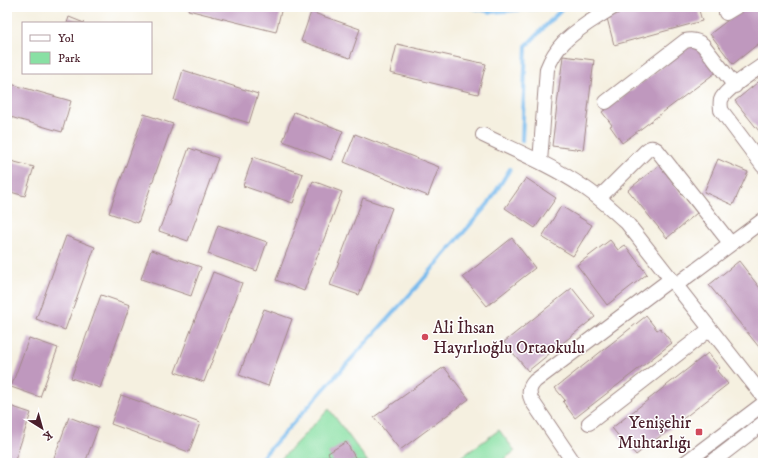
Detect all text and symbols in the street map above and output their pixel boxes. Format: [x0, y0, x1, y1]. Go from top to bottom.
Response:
legend [22, 22, 152, 74]
text: Yol [58, 31, 75, 46]
text: Park [58, 51, 80, 66]
place label: Ali İhsan Hayırlıoğlu Ortaokulu [433, 316, 585, 359]
marker: Ali İhsan Hayırlıoğlu Ortaokulu [420, 332, 430, 342]
north arrow [22, 408, 62, 448]
place label: Yenişehir Muhtarlığı [618, 412, 692, 454]
text: K [40, 427, 55, 443]
marker: Yenişehir Muhtarlığı [694, 427, 704, 437]

